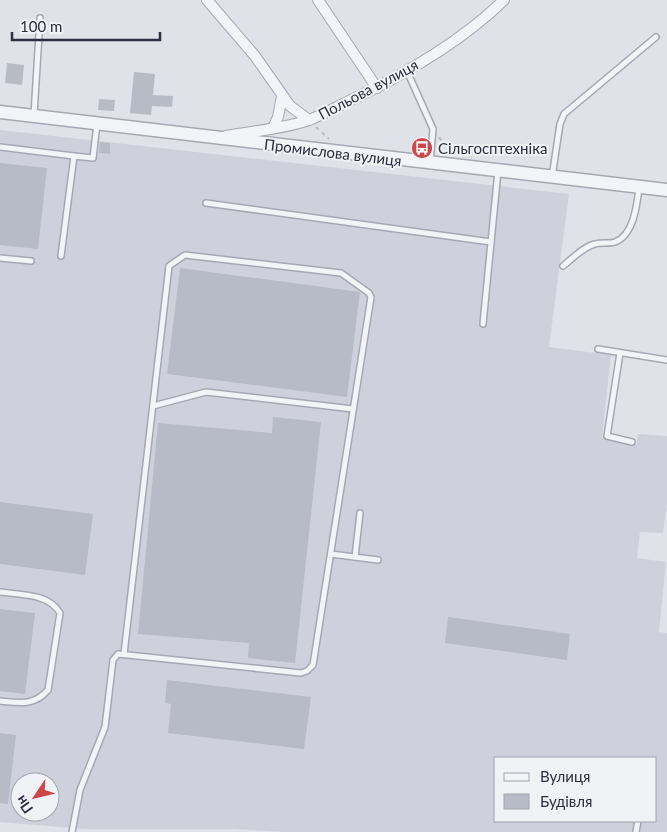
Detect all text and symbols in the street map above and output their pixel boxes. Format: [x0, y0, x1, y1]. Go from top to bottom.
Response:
scale bar [12, 10, 160, 42]
text: 100 m [20, 17, 62, 35]
street label: Польова вулиця [315, 55, 421, 123]
street label: Промислова вулиця [263, 135, 403, 169]
bus stop icon: Сільгосптехніка [410, 136, 434, 160]
place label: Сільгосптехніка [438, 139, 547, 157]
legend [494, 757, 657, 822]
text: Вулиця [540, 767, 590, 785]
north arrow [10, 772, 60, 822]
text: Пн [12, 792, 36, 817]
text: Будівля [540, 792, 592, 810]

